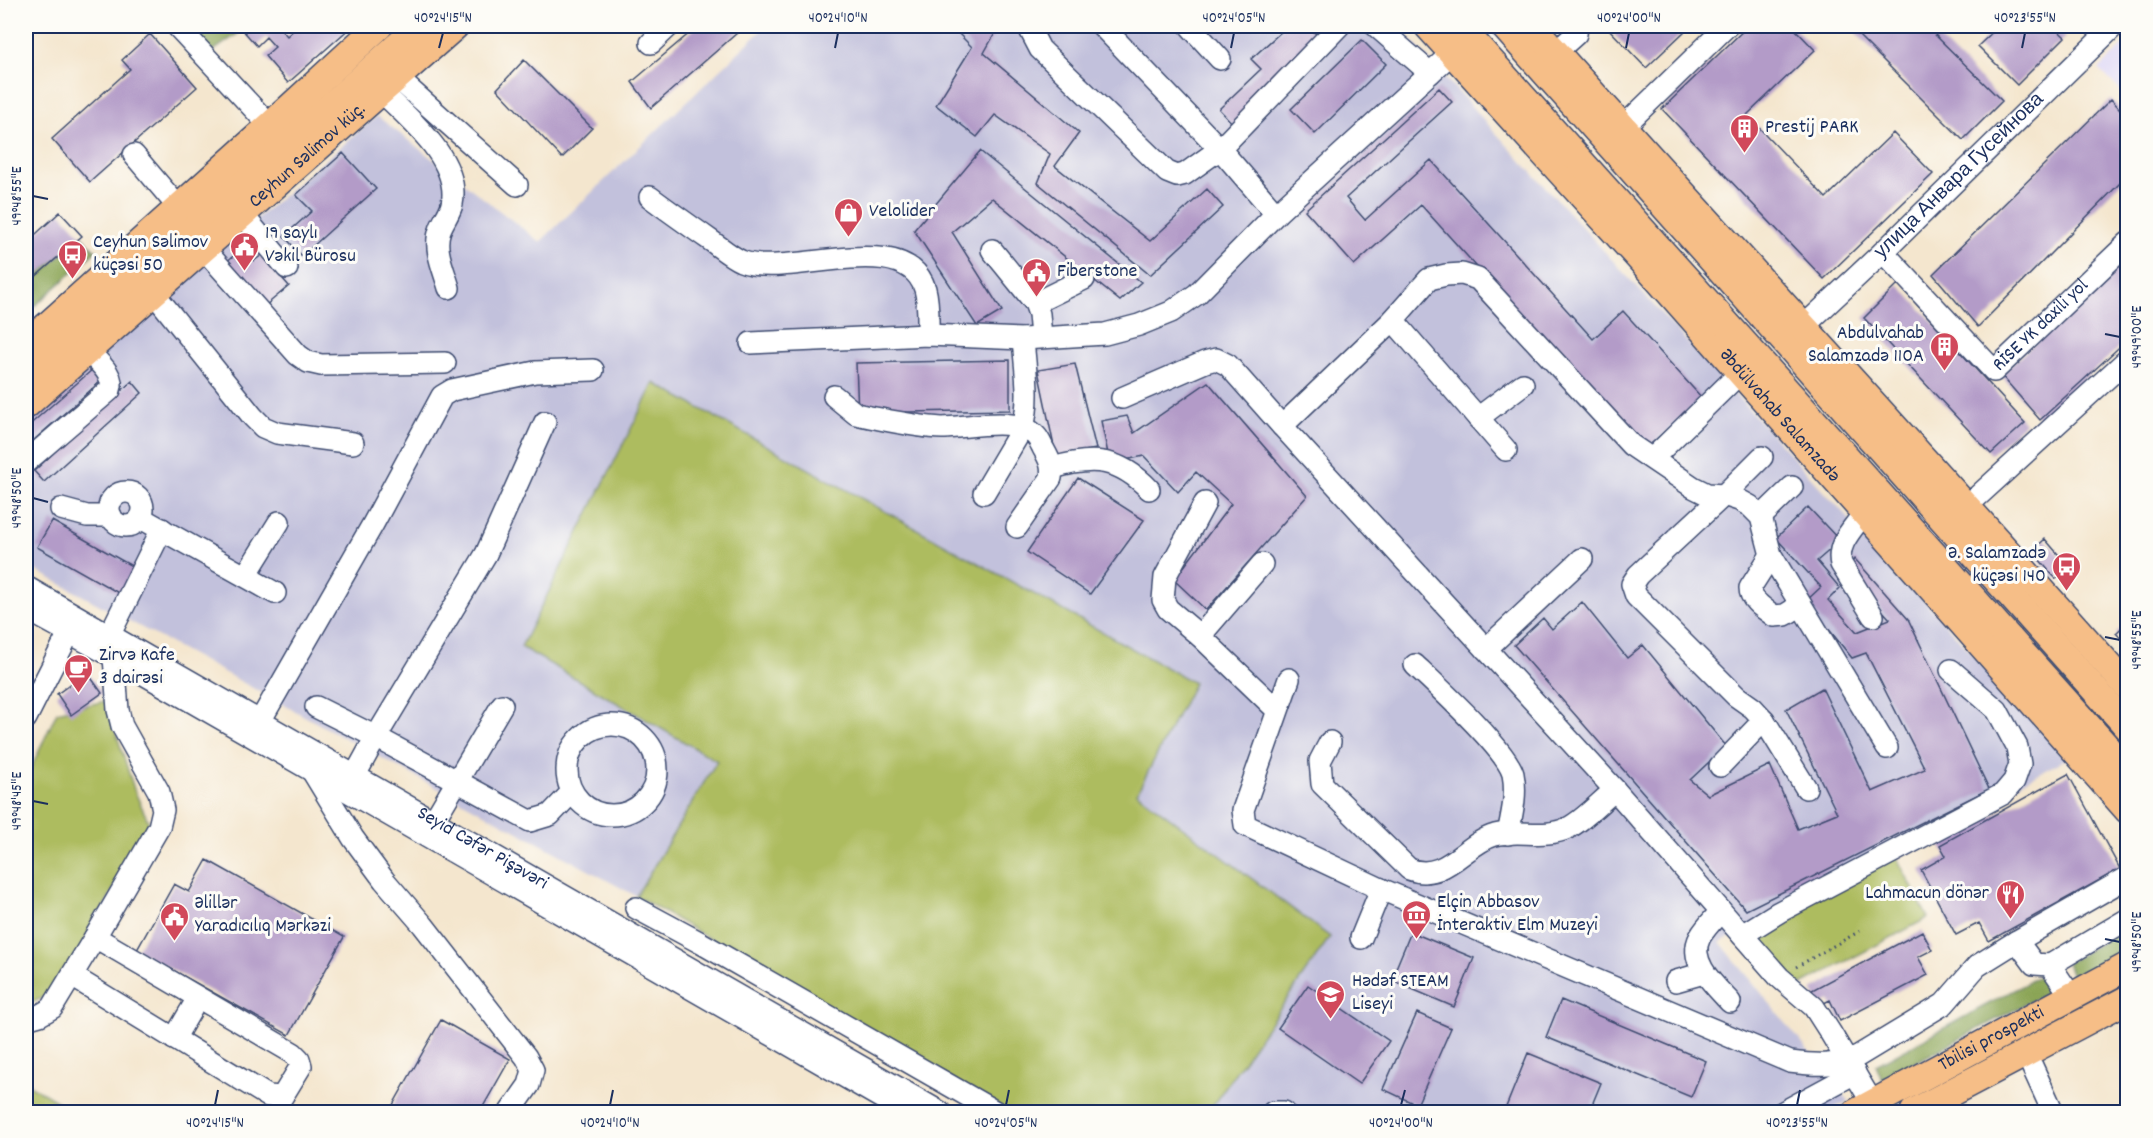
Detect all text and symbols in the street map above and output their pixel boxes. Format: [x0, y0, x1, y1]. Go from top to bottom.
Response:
text: 40°24'15"N [414, 8, 472, 30]
text: 40°24'10"N [808, 8, 868, 30]
text: 40°24'05"N [1203, 8, 1265, 30]
text: 40°24'00"N [1597, 8, 1661, 30]
text: 40°23'55"N [1994, 8, 2056, 30]
street label: улица Анвара Гусейнова [1869, 86, 2052, 266]
street label: Ceyhun Səlimov küç. [243, 97, 373, 216]
building icon: Prestij PARK [1728, 112, 1760, 154]
place label: Prestij PARK [1765, 114, 1859, 142]
text: 49°48'55"E [7, 166, 29, 226]
shop icon: Velolider [832, 196, 864, 238]
place label: Velolider [869, 198, 936, 226]
place label: 19 saylı Vəkil Bürosu [265, 220, 356, 271]
place label: Ceyhun Səlimov küçəsi 50 [93, 229, 209, 280]
public building icon: 19 saylı Vəkil Bürosu [228, 230, 260, 272]
bus stop icon: Ceyhun Səlimov küçəsi 50 [56, 238, 88, 280]
public building icon: Fiberstone [1020, 256, 1052, 298]
place label: Fiberstone [1057, 258, 1137, 286]
street label: RİSE YK daxili yol [1987, 273, 2096, 379]
text: 49°49'00"E [2127, 306, 2149, 368]
place label: Abdulvahab Salamzadə 110A [1808, 320, 1924, 371]
building icon: Abdulvahab Salamzadə 110A [1929, 330, 1961, 372]
street label: Əbdülvahab Salamzadə [1712, 343, 1847, 490]
text: 49°48'50"E [7, 468, 29, 528]
place label: Ə. Salamzadə küçəsi 140 [1949, 540, 2046, 591]
bus stop icon: Ə. Salamzadə küçəsi 140 [2051, 550, 2083, 592]
text: 49°48'55"E [2127, 610, 2149, 670]
place label: Zirvə Kafe 3 dairəsi [99, 642, 175, 693]
cafe icon: Zirvə Kafe 3 dairəsi [62, 652, 94, 694]
text: 49°48'45"E [7, 772, 29, 830]
street label: Seyid Cəfər Pişəvəri [411, 800, 553, 898]
restaurant icon: Lahmacun dönər [1994, 878, 2026, 920]
place label: Lahmacun dönər [1865, 880, 1990, 908]
place label: Elçin Abbasov İnteraktiv Elm Muzeyi [1437, 889, 1598, 940]
place label: Əlillər Yaradıcılıq Mərkəzi [195, 890, 331, 941]
museum icon: Elçin Abbasov İnteraktiv Elm Muzeyi [1400, 898, 1432, 940]
public building icon: Əlillər Yaradıcılıq Mərkəzi [158, 900, 190, 942]
text: 49°48'50"E [2127, 912, 2149, 972]
place label: Hədəf STEAM Liseyi [1352, 968, 1449, 1019]
school or university icon: Hədəf STEAM Liseyi [1315, 978, 1347, 1020]
street label: Tbilisi prospekti [1934, 999, 2050, 1079]
text: 40°24'15"N [186, 1113, 244, 1135]
text: 40°24'10"N [580, 1113, 640, 1135]
text: 40°24'05"N [975, 1113, 1037, 1135]
text: 40°24'00"N [1369, 1113, 1433, 1135]
text: 40°23'55"N [1766, 1113, 1828, 1135]

